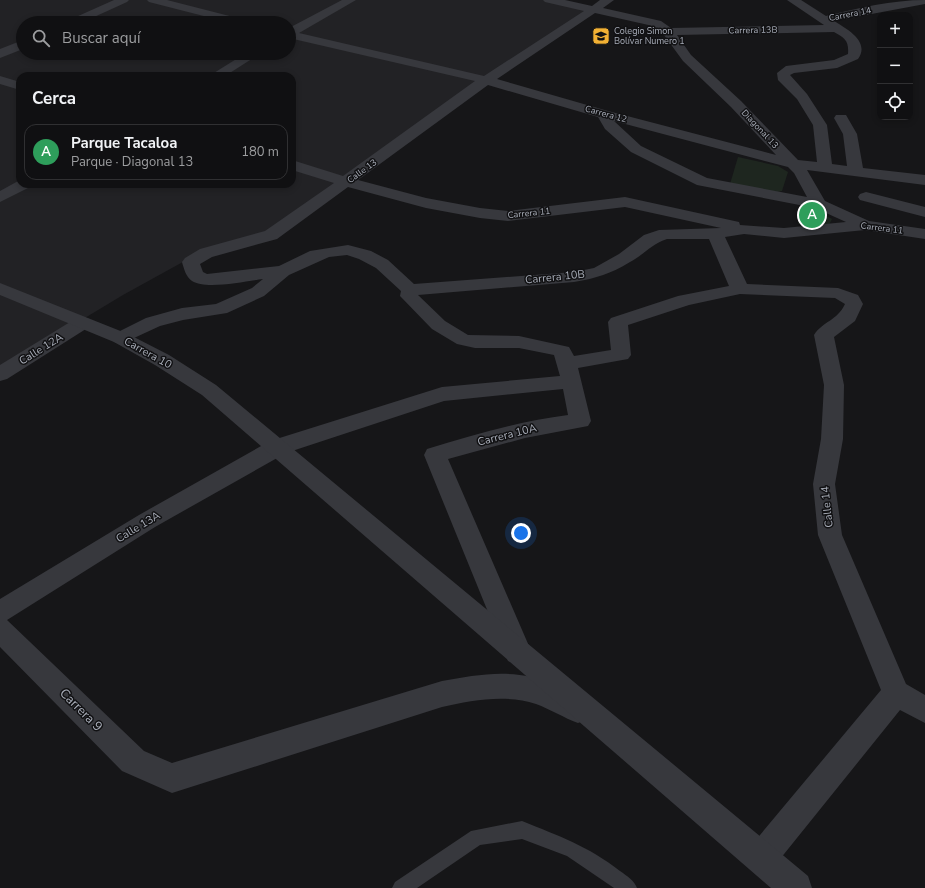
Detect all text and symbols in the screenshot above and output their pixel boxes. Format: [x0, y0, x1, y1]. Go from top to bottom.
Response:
street label: Carrera 14 [828, 4, 873, 24]
map controls [877, 12, 913, 120]
button: + [877, 12, 913, 48]
search box [16, 16, 296, 60]
street label: Carrera 13B [728, 24, 778, 36]
place label: Colegio Simon Bolívar Numero 1 [614, 25, 685, 47]
school or university icon: Colegio Simon Bolívar Numero 1 [591, 26, 611, 46]
icon: search [30, 27, 52, 49]
text: Buscar aquí [62, 28, 140, 48]
button: − [877, 48, 913, 84]
button: locate [877, 84, 913, 120]
text: Cerca [32, 87, 76, 110]
street label: Carrera 12 [584, 103, 628, 125]
street label: Diagonal 13 [739, 107, 781, 151]
text: Parque Tacaloa [71, 133, 177, 153]
text: A [41, 143, 51, 161]
text: 180 m [241, 143, 279, 161]
text: Parque · Diagonal 13 [71, 153, 193, 171]
street label: Calle 13 [345, 156, 379, 186]
pin: A [799, 200, 825, 230]
street label: Carrera 11 [507, 205, 551, 221]
street label: Carrera 11 [860, 219, 904, 237]
street label: Carrera 10B [524, 266, 586, 288]
street label: Calle 12A [16, 330, 66, 368]
street label: Carrera 10 [121, 334, 175, 372]
street label: Carrera 10A [476, 420, 538, 450]
street label: Calle 14 [817, 485, 837, 528]
street label: Calle 13A [113, 508, 163, 546]
your location [511, 523, 531, 543]
street label: Carrera 9 [55, 684, 107, 736]

